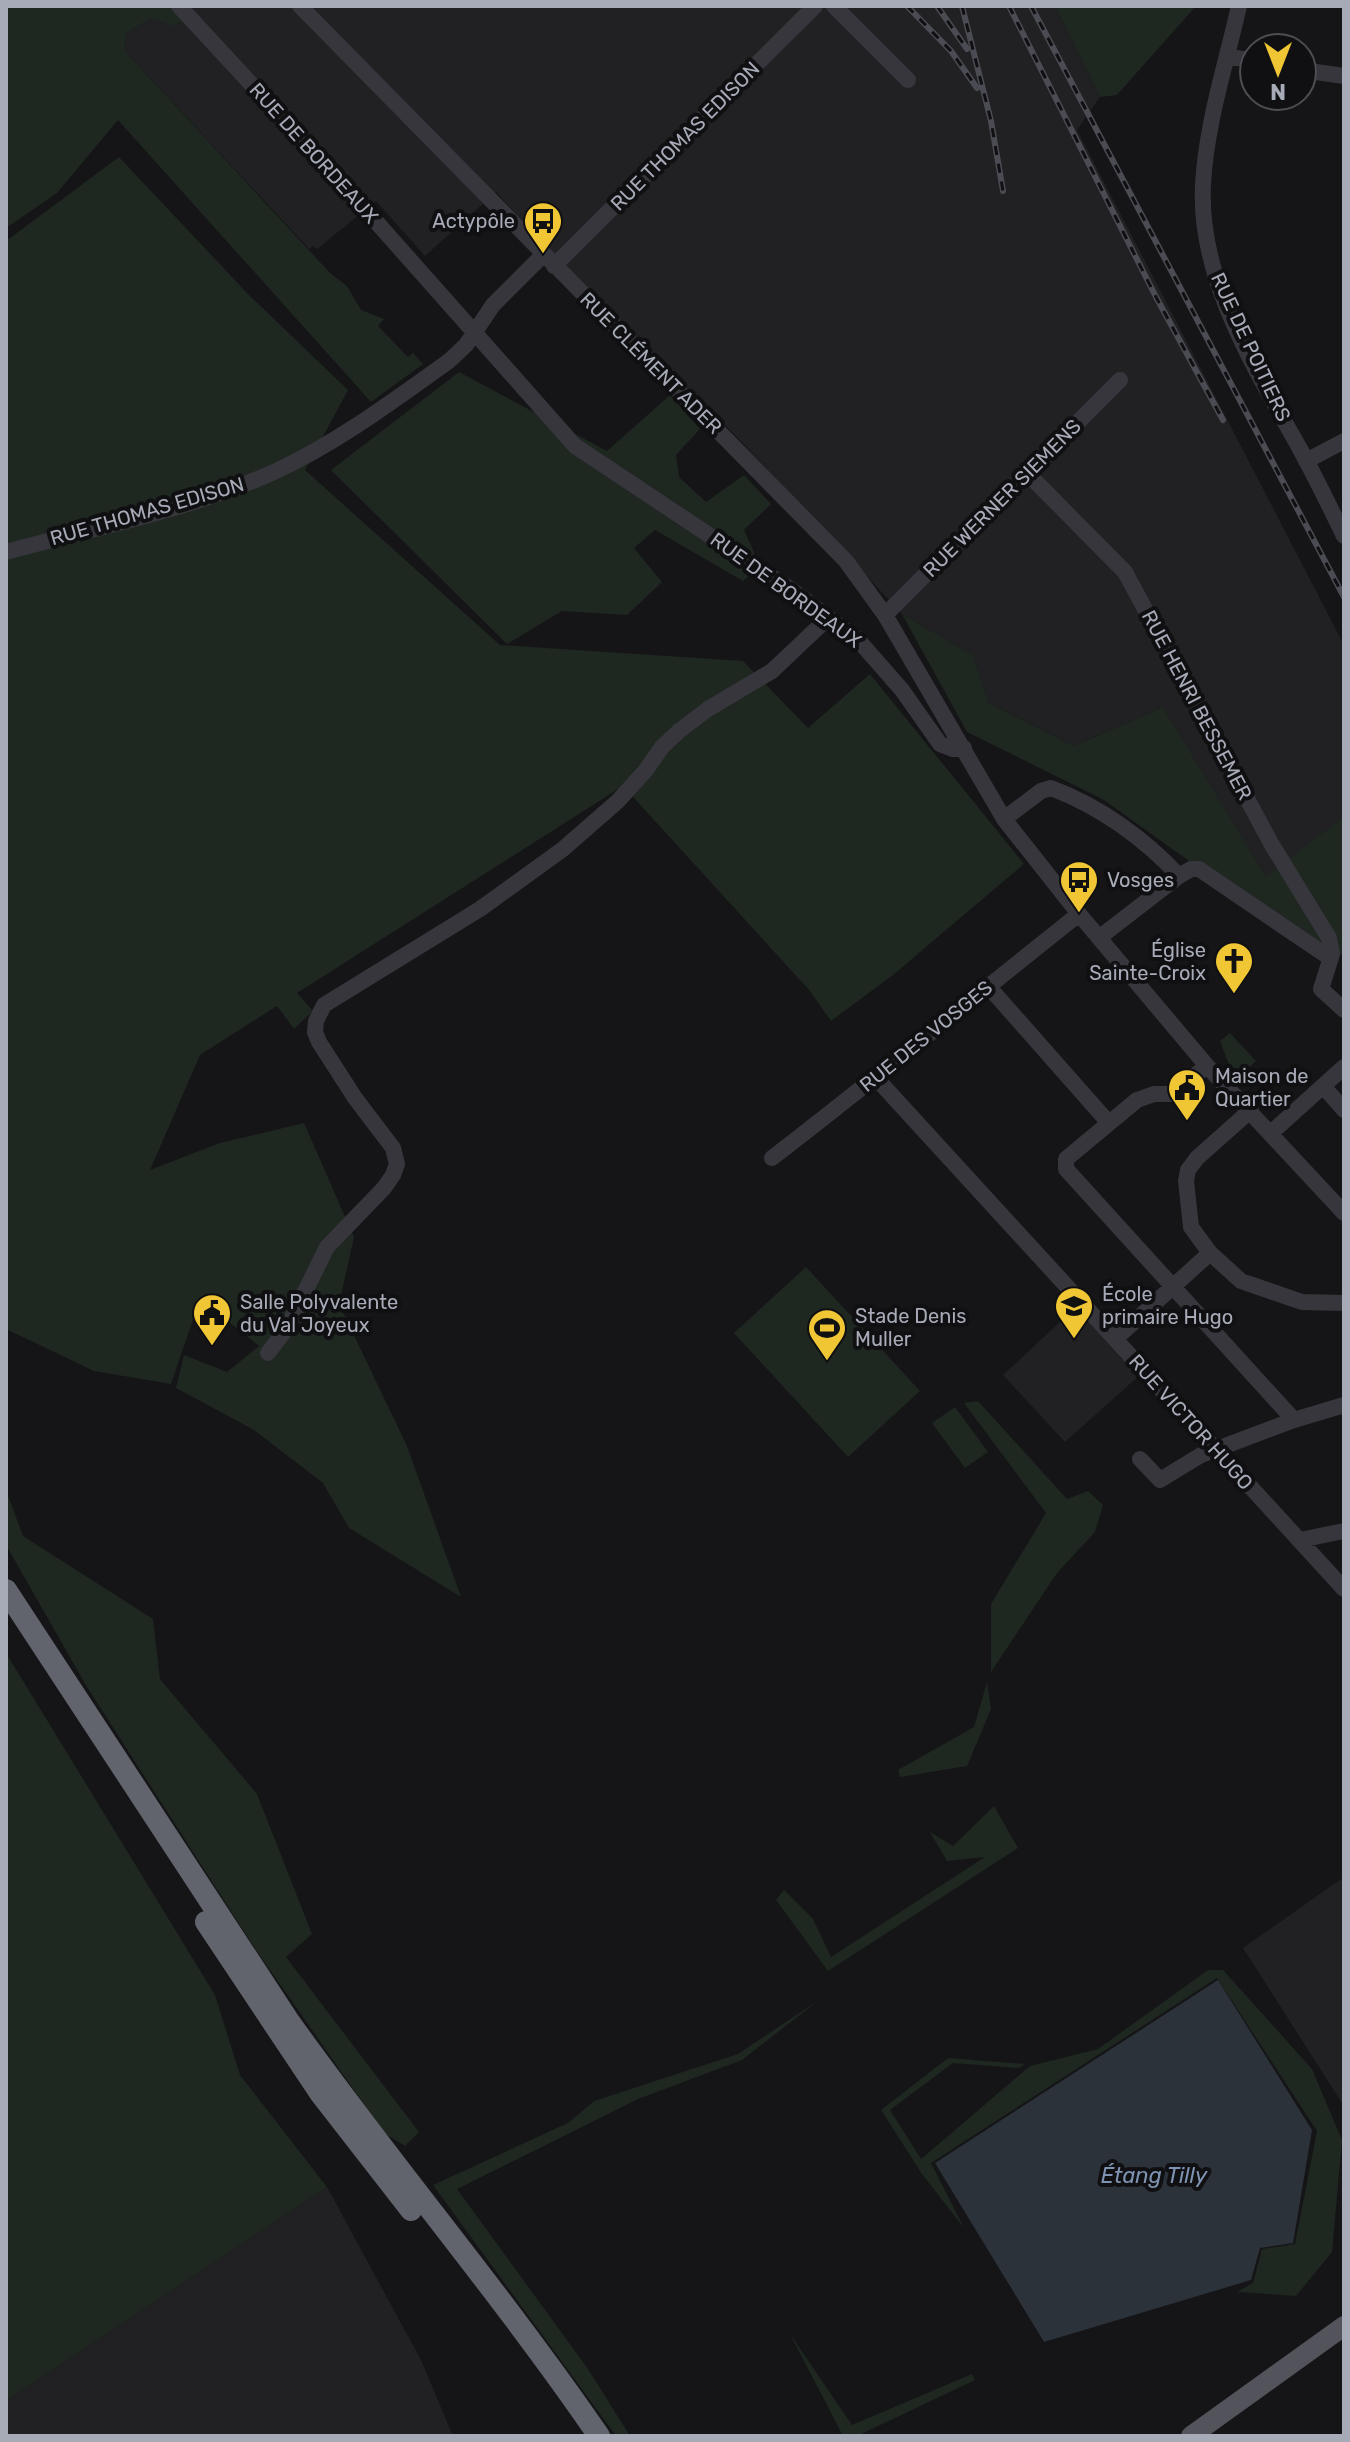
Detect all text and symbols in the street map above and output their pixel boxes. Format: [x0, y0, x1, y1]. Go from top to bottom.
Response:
north arrow [1238, 32, 1318, 112]
street label: RUE THOMAS EDISON [606, 57, 764, 215]
street label: RUE DE BORDEAUX [245, 78, 384, 228]
text: N [1270, 78, 1286, 105]
bus stop icon: Actypôle [522, 200, 564, 255]
place label: Actypôle [432, 209, 515, 233]
street label: RUE DE POITIERS [1206, 269, 1296, 425]
street label: RUE CLÉMENT ADER [575, 287, 727, 439]
street label: RUE WERNER SIEMENS [918, 414, 1086, 582]
street label: RUE THOMAS EDISON [47, 472, 247, 550]
street label: RUE DE BORDEAUX [706, 527, 866, 653]
street label: RUE HENRI BESSEMER [1137, 606, 1257, 804]
bus stop icon: Vosges [1058, 859, 1100, 914]
place label: Vosges [1107, 868, 1174, 892]
place label: Église Sainte-Croix [1089, 938, 1206, 985]
church icon: Église Sainte-Croix [1213, 940, 1255, 995]
street label: RUE DES VOSGES [855, 975, 997, 1097]
place label: Maison de Quartier [1215, 1064, 1309, 1111]
public building icon: Maison de Quartier [1166, 1067, 1208, 1122]
place label: École primaire Hugo [1102, 1282, 1233, 1329]
school or university icon: École primaire Hugo [1053, 1285, 1095, 1340]
place label: Salle Polyvalente du Val Joyeux [240, 1290, 398, 1337]
public building icon: Salle Polyvalente du Val Joyeux [191, 1292, 233, 1347]
place label: Stade Denis Muller [855, 1304, 966, 1351]
sports icon: Stade Denis Muller [806, 1307, 848, 1362]
street label: RUE VICTOR HUGO [1124, 1349, 1258, 1495]
water label: Étang Tilly [1101, 2162, 1208, 2189]

